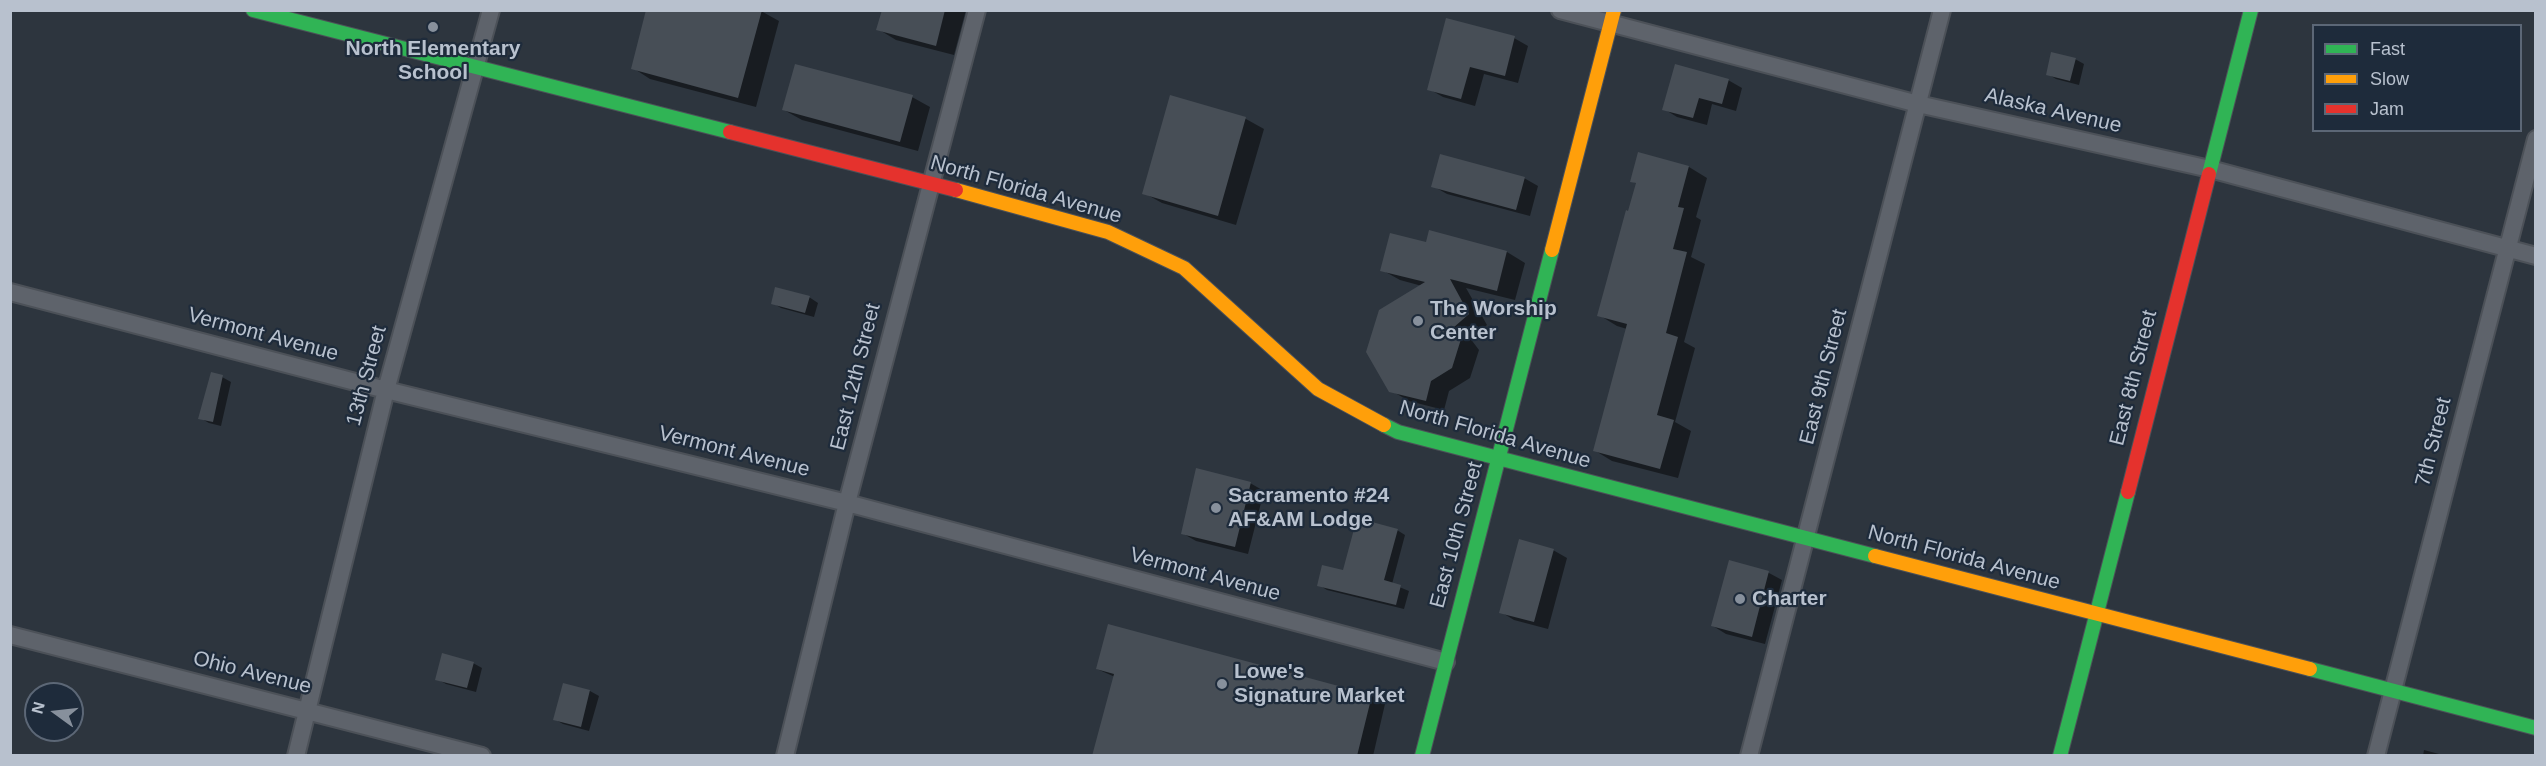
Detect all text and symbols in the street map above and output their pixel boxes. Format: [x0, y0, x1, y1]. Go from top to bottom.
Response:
marker: North Elementary School [426, 20, 440, 34]
legend [2312, 24, 2522, 132]
place label: North Elementary School [345, 36, 521, 86]
text: Fast [2370, 39, 2405, 59]
text: Slow [2370, 69, 2409, 89]
street label: Alaska Avenue [1982, 83, 2124, 139]
text: Jam [2370, 99, 2404, 119]
street label: North Florida Avenue [927, 151, 1125, 229]
place label: The Worship Center [1430, 296, 1557, 346]
street label: East 12th Street [826, 301, 886, 453]
street label: Vermont Avenue [185, 303, 341, 367]
street label: East 9th Street [1795, 307, 1853, 447]
street label: East 8th Street [2105, 308, 2163, 448]
marker: The Worship Center [1411, 314, 1425, 328]
street label: 13th Street [342, 323, 392, 429]
street label: 7th Street [2411, 395, 2457, 489]
street label: North Florida Avenue [1396, 396, 1594, 474]
street label: Vermont Avenue [656, 421, 812, 483]
street label: East 10th Street [1425, 459, 1489, 611]
place label: Sacramento #24 AF&AM Lodge [1228, 483, 1389, 533]
marker: Sacramento #24 AF&AM Lodge [1209, 501, 1223, 515]
street label: North Florida Avenue [1865, 520, 2063, 596]
street label: Vermont Avenue [1127, 543, 1283, 607]
place label: Charter [1752, 586, 1827, 612]
marker: Charter [1733, 592, 1747, 606]
street label: Ohio Avenue [190, 646, 314, 700]
place label: Lowe's Signature Market [1234, 659, 1404, 709]
marker: Lowe's Signature Market [1215, 677, 1229, 691]
north arrow [24, 682, 84, 742]
text: N [28, 700, 48, 716]

